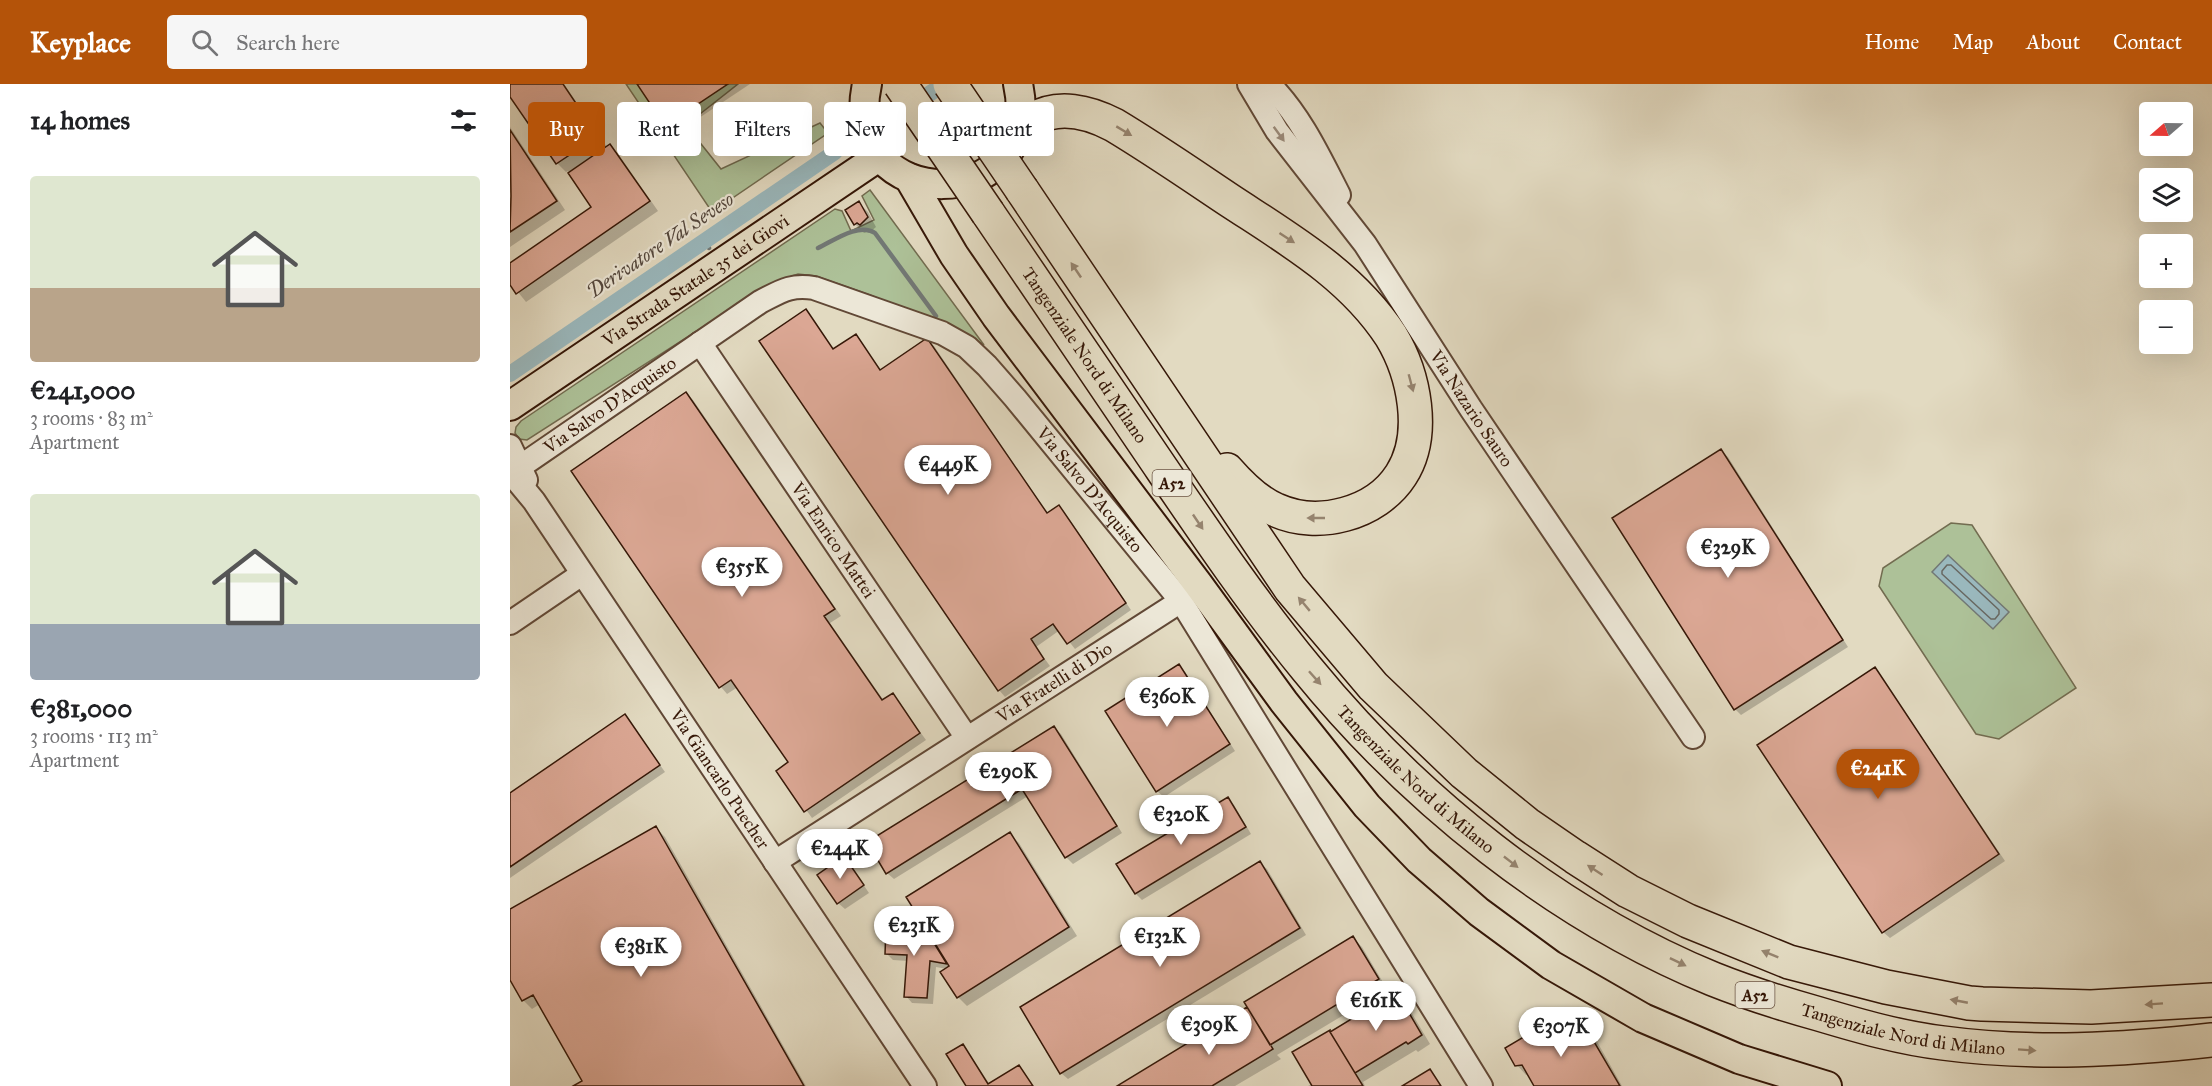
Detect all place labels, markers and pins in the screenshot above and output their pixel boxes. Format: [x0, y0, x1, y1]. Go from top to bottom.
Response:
pin: €449K [906, 445, 990, 496]
pin: €329K [1686, 528, 1770, 579]
pin: €355K [700, 547, 784, 598]
pin: €360K [1125, 677, 1209, 728]
pin: €241K [1836, 749, 1920, 800]
pin: €290K [966, 752, 1050, 803]
pin: €320K [1139, 795, 1223, 846]
pin: €244K [798, 829, 882, 880]
pin: €231K [872, 906, 956, 957]
pin: €132K [1118, 917, 1202, 968]
pin: €381K [599, 927, 683, 978]
pin: €161K [1334, 981, 1418, 1032]
pin: €309K [1167, 1005, 1251, 1056]
pin: €307K [1519, 1007, 1603, 1058]

